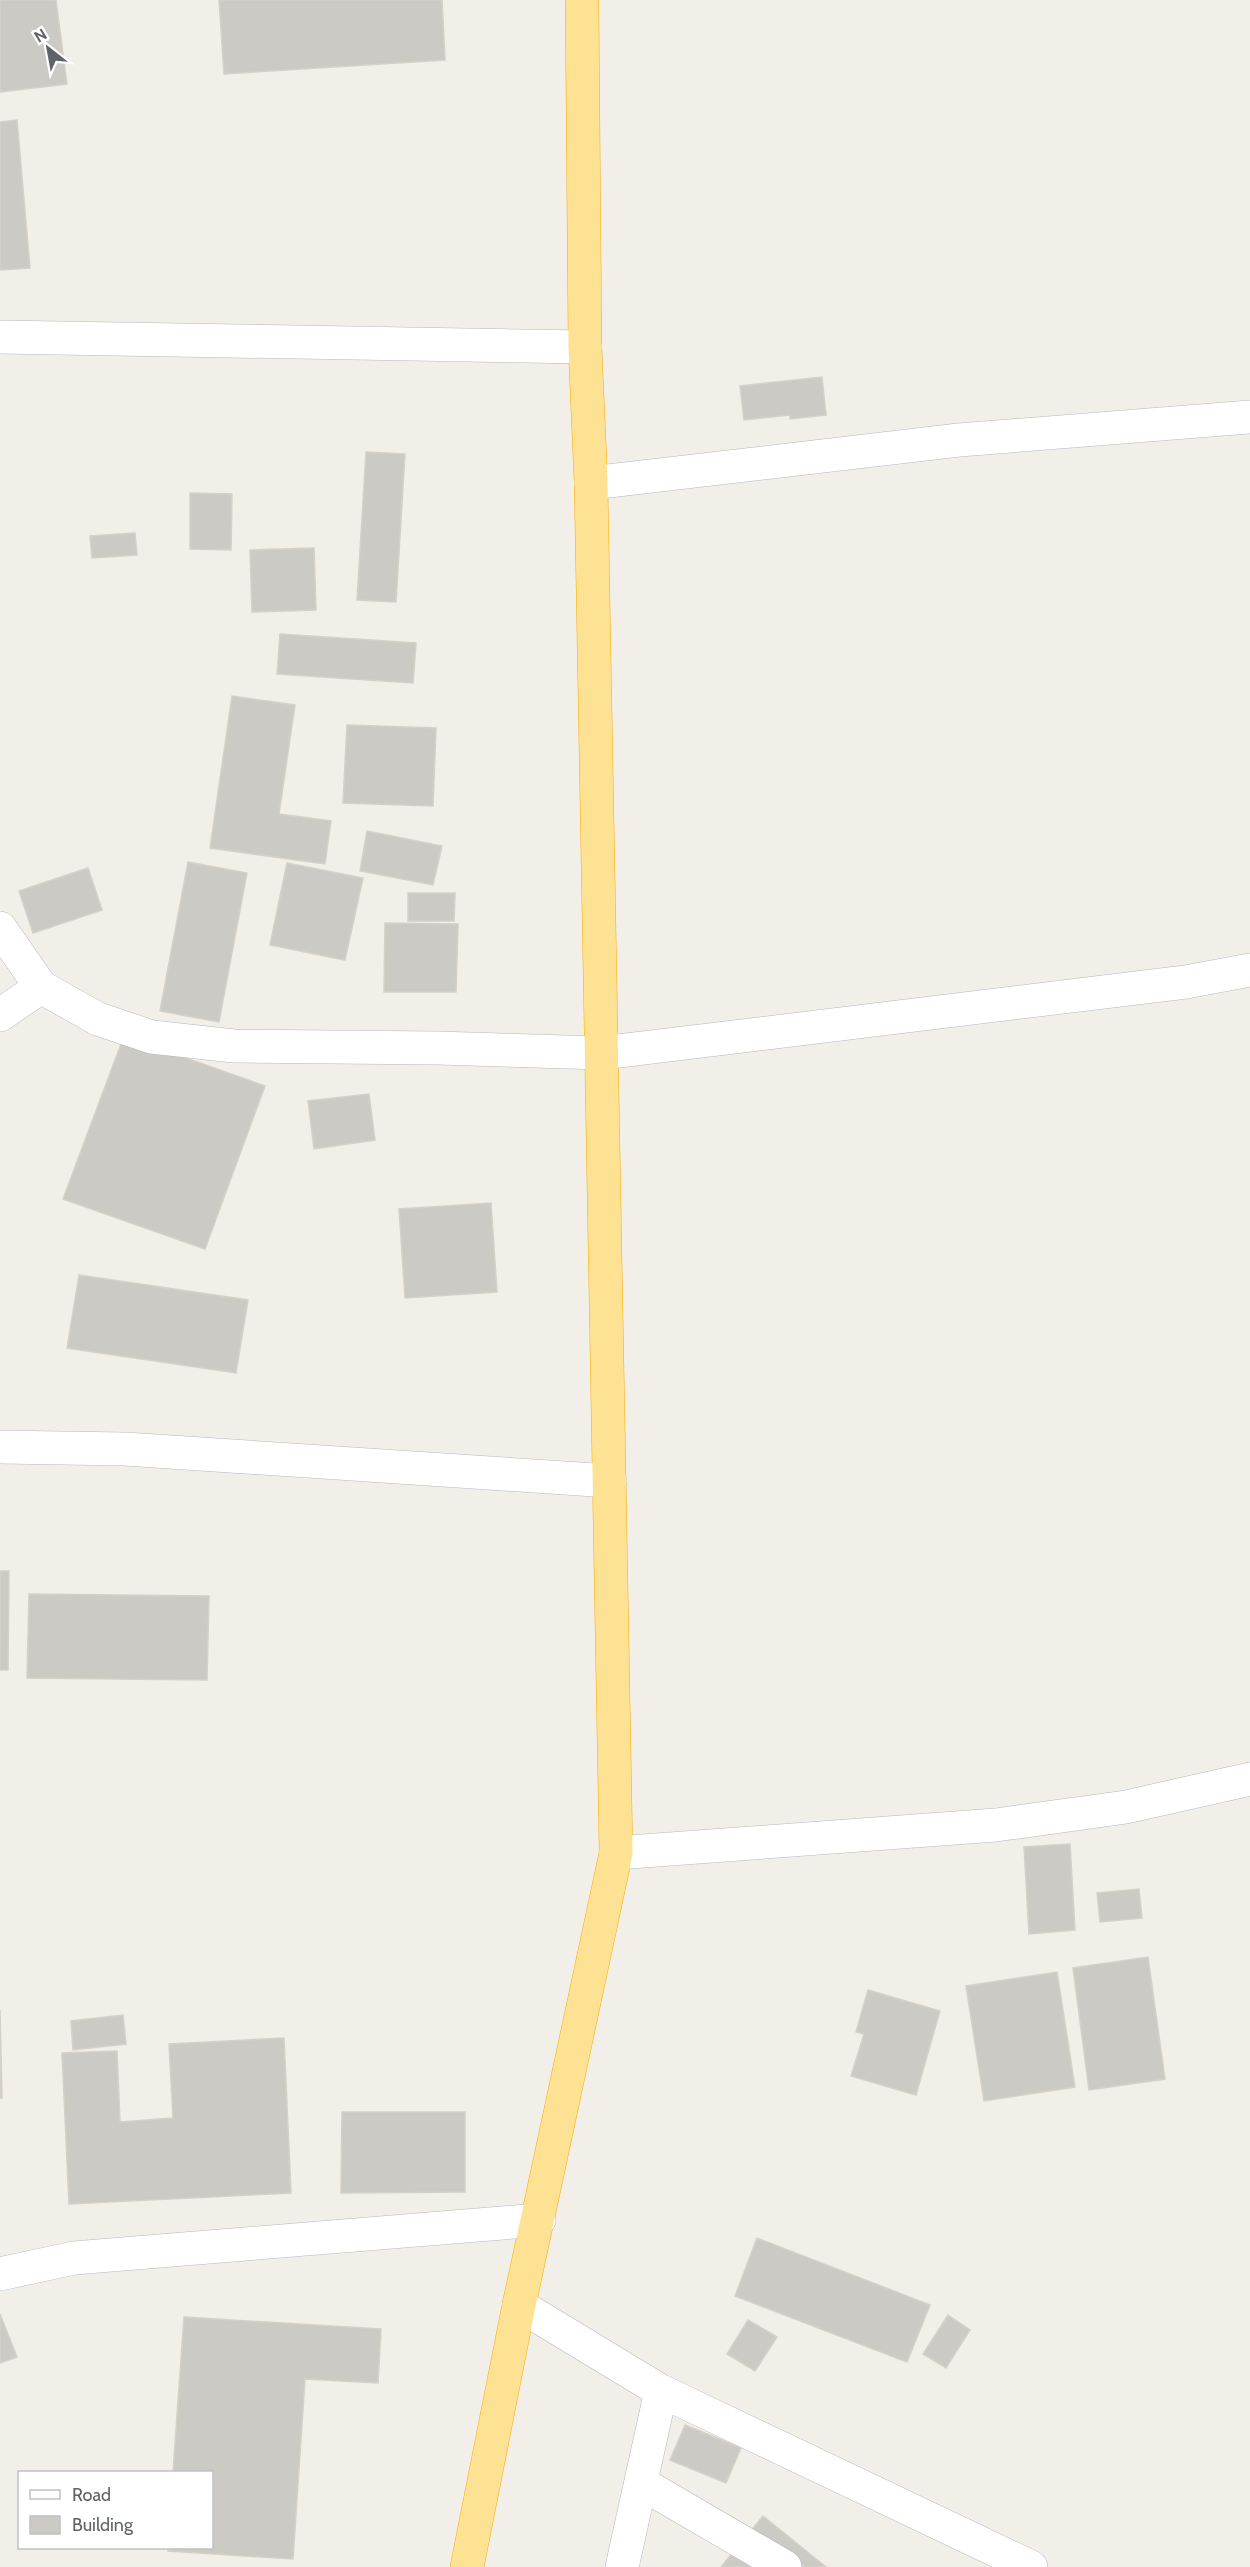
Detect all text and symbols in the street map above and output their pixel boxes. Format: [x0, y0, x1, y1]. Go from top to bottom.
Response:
north arrow [18, 18, 78, 78]
text: N [31, 25, 50, 47]
legend [18, 2471, 213, 2549]
text: Road [72, 2484, 111, 2506]
text: Building [72, 2514, 134, 2536]

